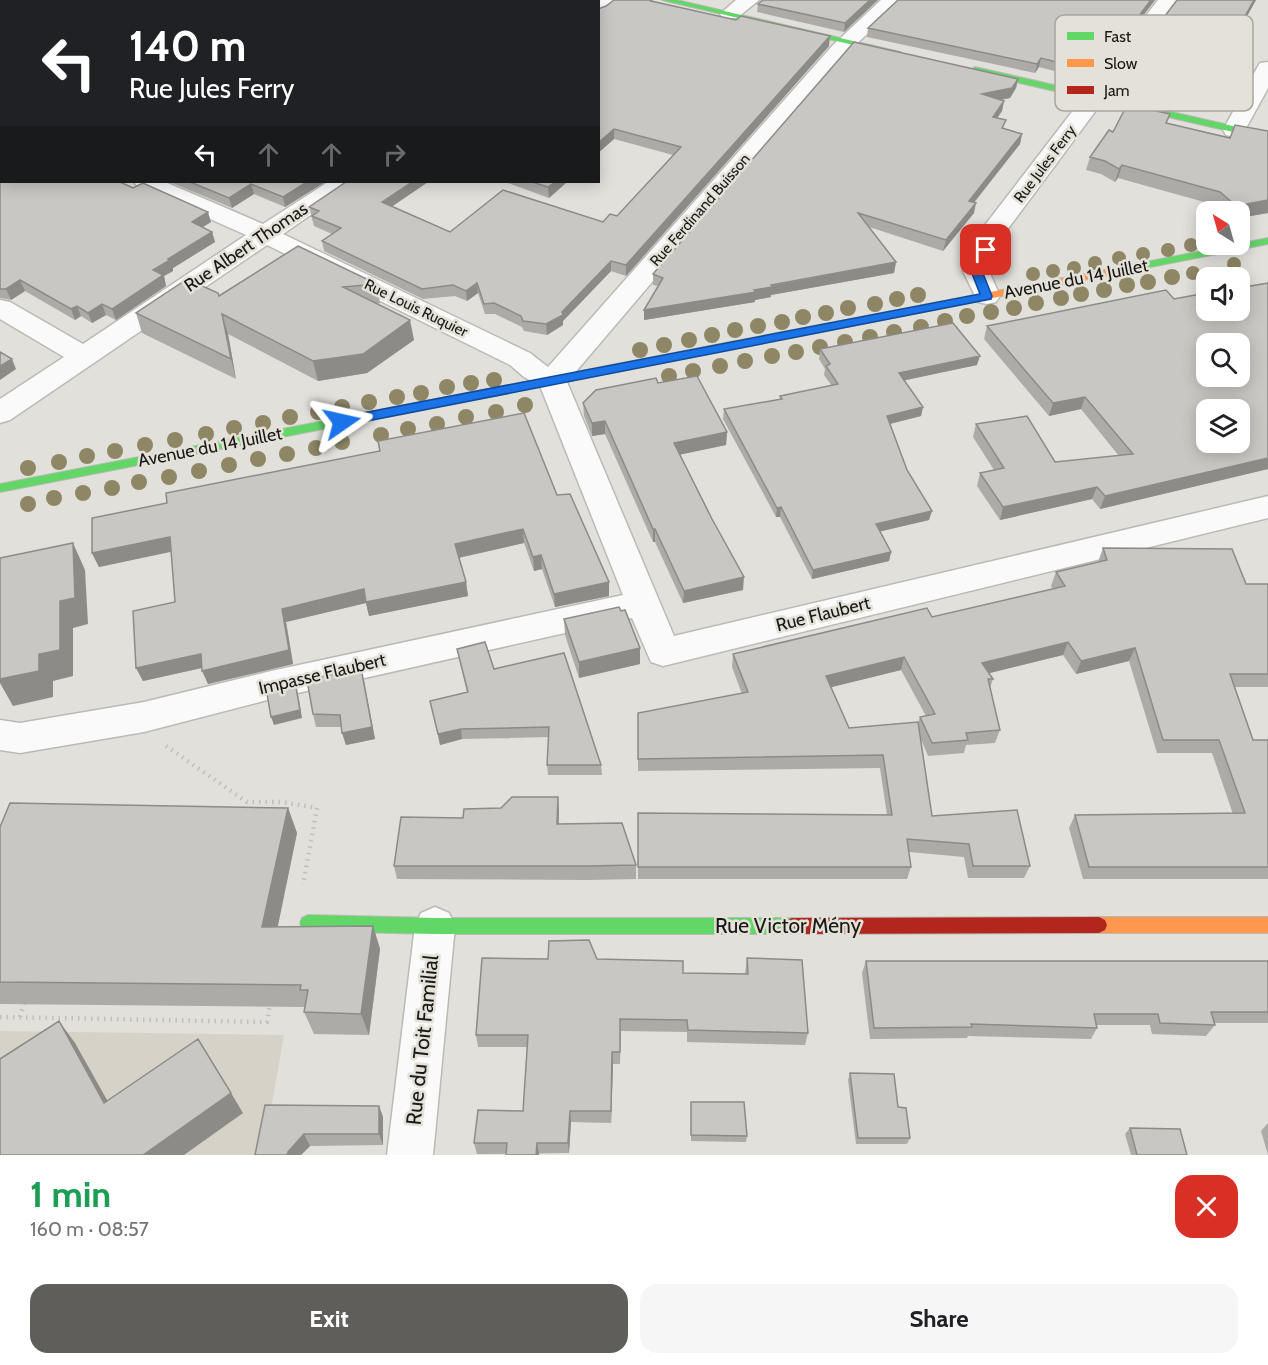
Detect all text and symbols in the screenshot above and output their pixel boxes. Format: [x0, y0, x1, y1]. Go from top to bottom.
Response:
legend [1055, 15, 1253, 111]
text: 140 m [129, 20, 246, 72]
icon: left [30, 24, 108, 102]
text: Fast [1104, 27, 1132, 46]
text: Slow [1104, 54, 1138, 73]
text: Rue Jules Ferry [129, 72, 295, 105]
text: Jam [1103, 81, 1130, 100]
street label: Rue Jules Ferry [1010, 122, 1080, 206]
icon: left [189, 138, 222, 171]
icon: ahead [252, 138, 285, 171]
icon: ahead [315, 138, 348, 171]
icon: right [378, 138, 411, 171]
street label: Rue Ferdinand Buisson [646, 150, 754, 270]
street label: Rue Albert Thomas [180, 197, 312, 297]
north arrow [1196, 201, 1250, 255]
map controls [1196, 201, 1250, 453]
pin [960, 224, 1011, 275]
icon: arrive [969, 233, 1002, 266]
street label: Avenue du 14 Juillet [1002, 254, 1150, 304]
button: sound [1196, 267, 1250, 321]
street label: Rue Louis Ruquier [361, 275, 471, 341]
button: search [1196, 333, 1250, 387]
position arrow [310, 390, 374, 454]
button: layers [1196, 399, 1250, 453]
street label: Avenue du 14 Juillet [136, 422, 284, 472]
street label: Rue Flaubert [774, 592, 872, 636]
street label: Impasse Flaubert [256, 649, 388, 699]
street label: Rue Victor Mény [715, 913, 861, 938]
street label: Rue du Toit Familial [401, 954, 443, 1126]
text: 1 min [30, 1172, 111, 1216]
button: close [1175, 1175, 1238, 1238]
text: 160 m · 08:57 [30, 1217, 149, 1241]
button: Exit [30, 1284, 628, 1353]
button: Share [640, 1284, 1238, 1353]

